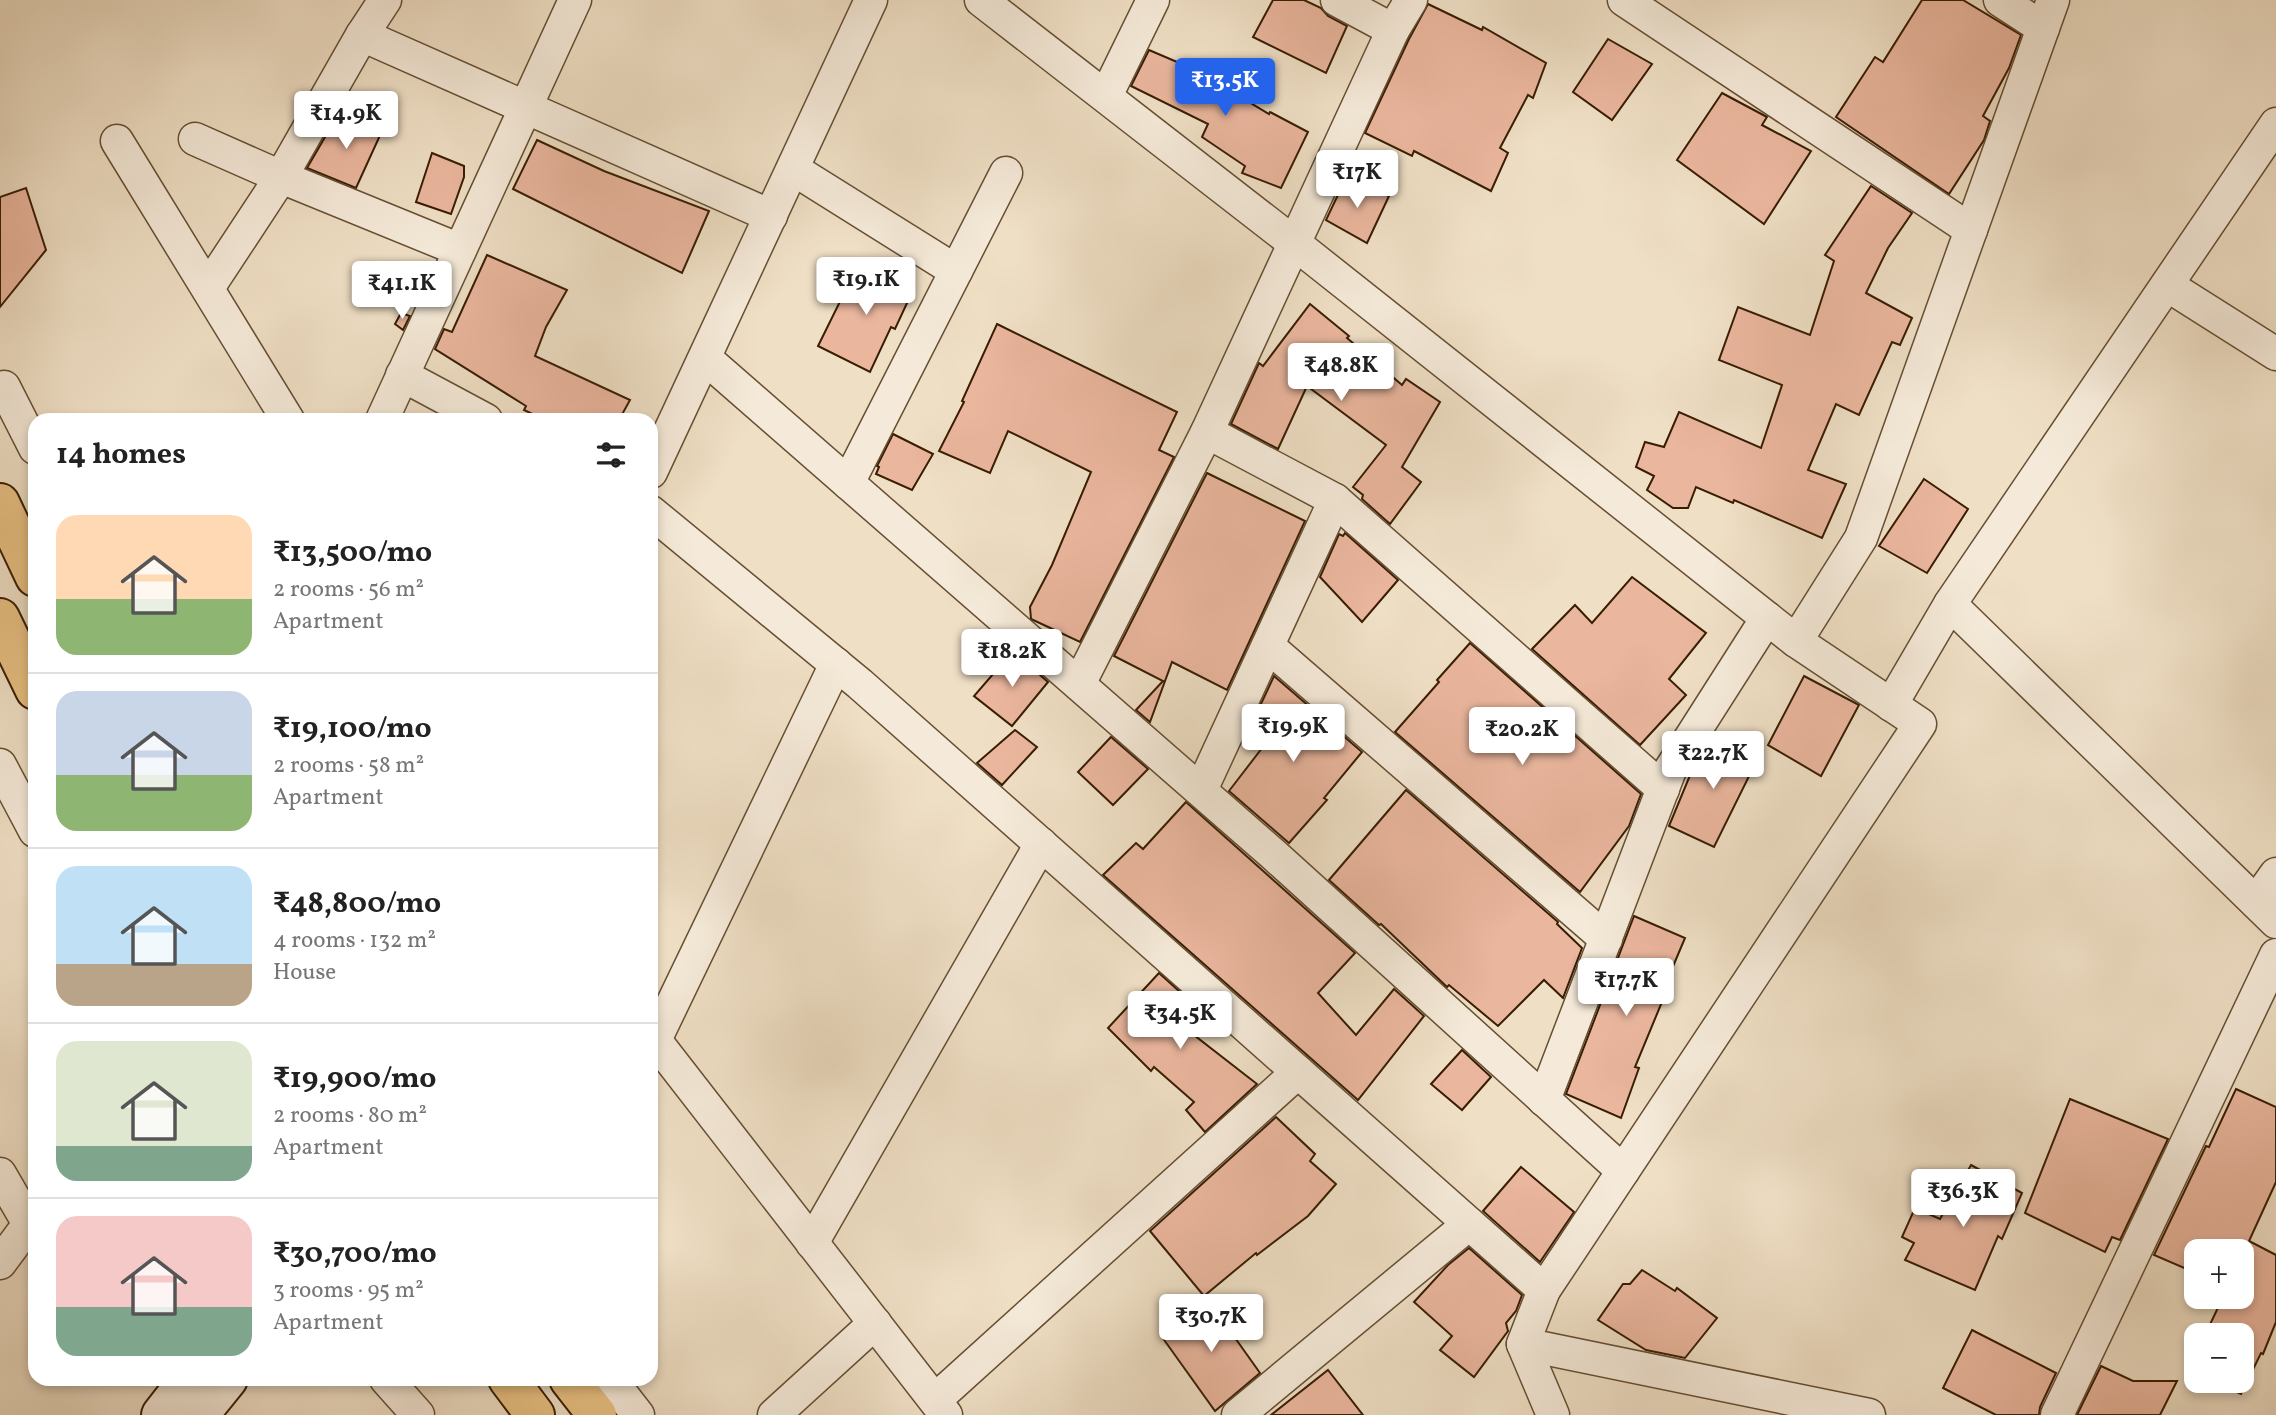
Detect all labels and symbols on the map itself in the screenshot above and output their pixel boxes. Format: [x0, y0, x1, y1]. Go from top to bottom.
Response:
pin: ₹13.5K [1168, 58, 1282, 118]
pin: ₹14.9K [289, 92, 403, 151]
pin: ₹17K [1316, 150, 1398, 210]
pin: ₹19.1K [809, 258, 923, 317]
pin: ₹41.1K [345, 262, 459, 321]
pin: ₹48.8K [1284, 344, 1398, 403]
pin: ₹18.2K [955, 630, 1069, 689]
pin: ₹19.9K [1236, 704, 1350, 764]
pin: ₹20.2K [1465, 708, 1579, 767]
pin: ₹22.7K [1656, 732, 1770, 791]
pin: ₹17.7K [1569, 958, 1683, 1018]
pin: ₹34.5K [1123, 992, 1237, 1051]
pin: ₹36.3K [1906, 1170, 2020, 1229]
pin: ₹30.7K [1154, 1294, 1268, 1354]

